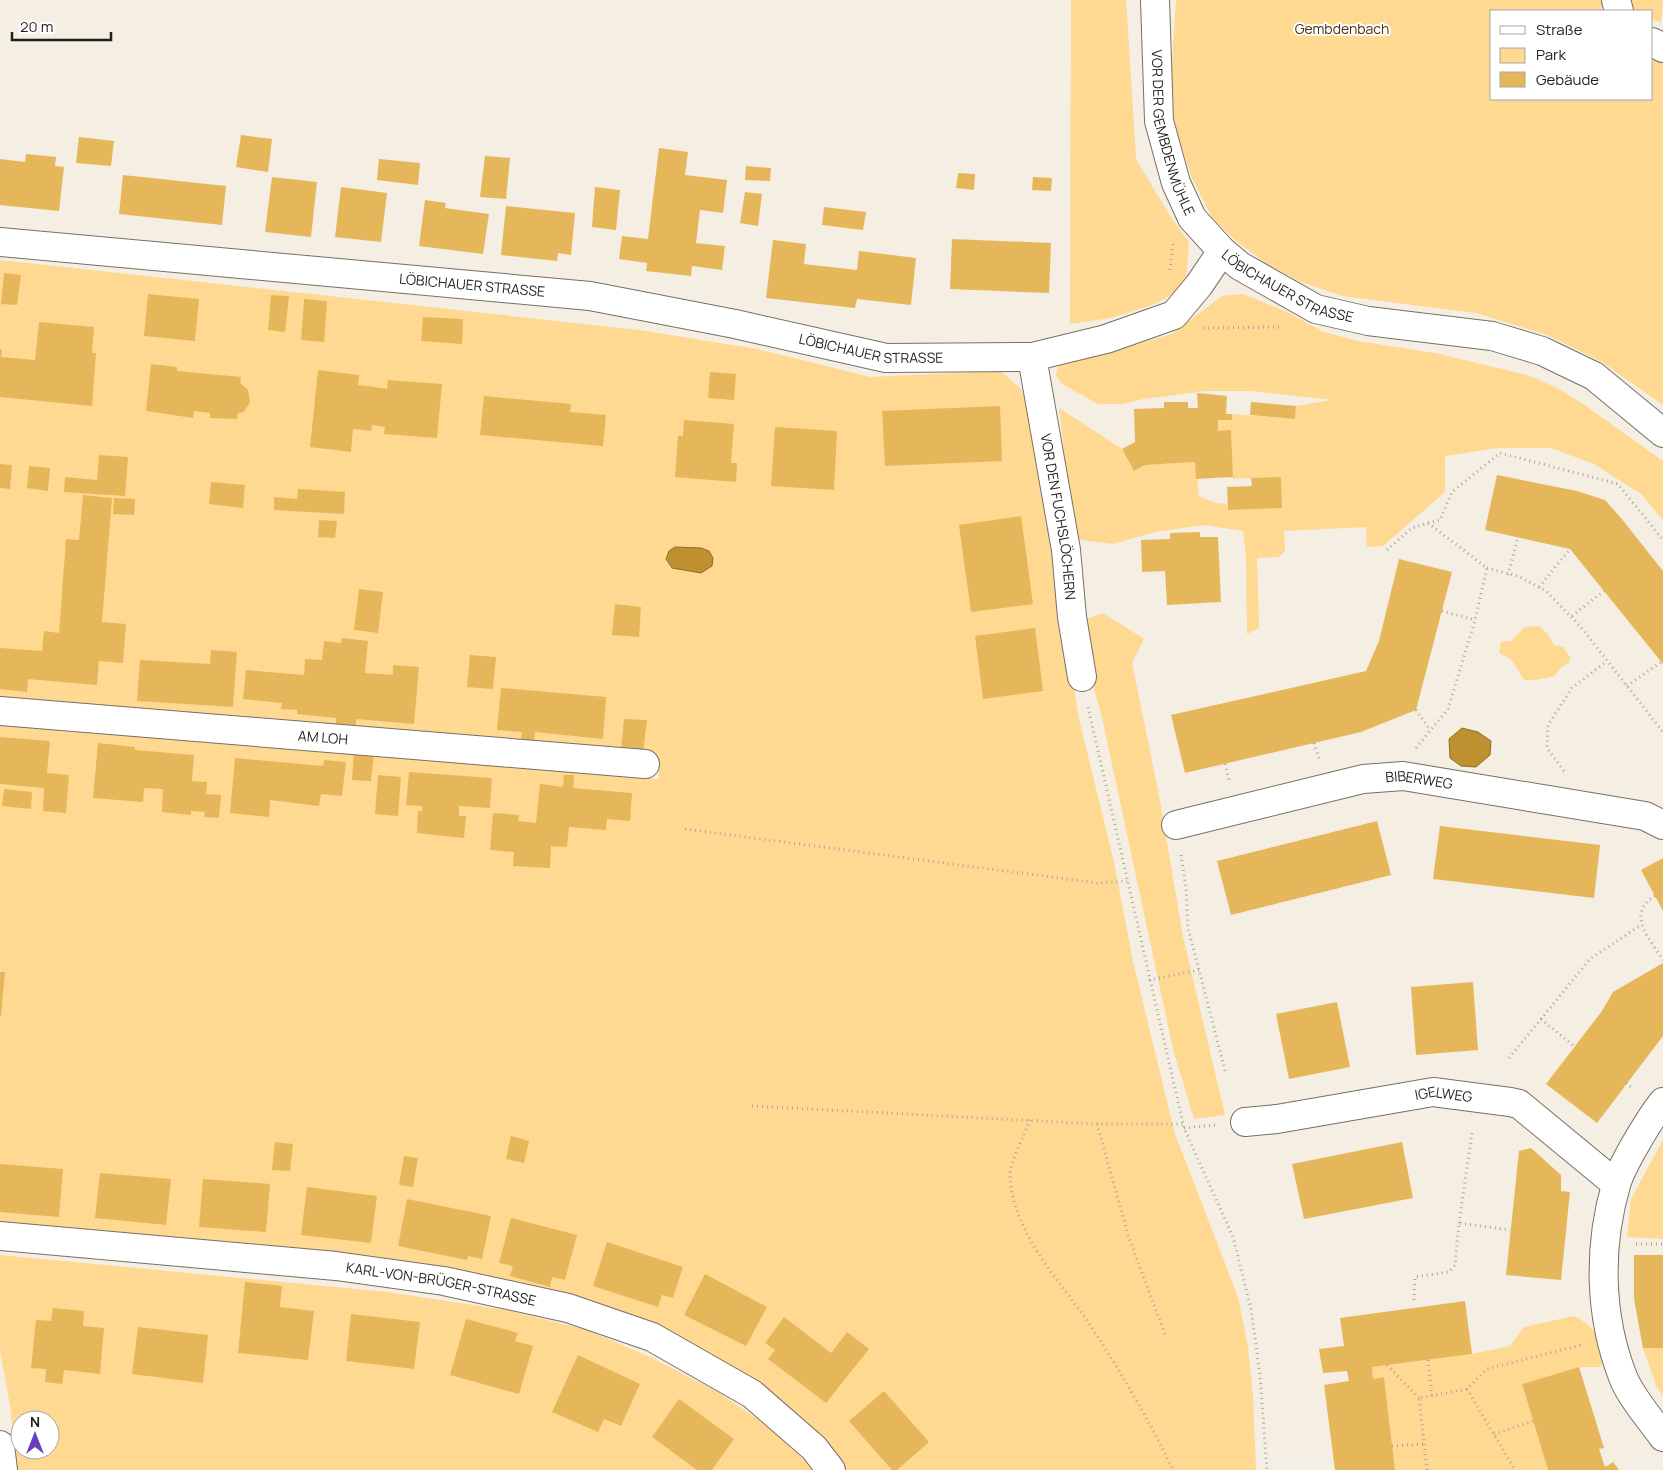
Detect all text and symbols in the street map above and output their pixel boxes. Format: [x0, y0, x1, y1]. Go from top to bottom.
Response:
scale bar [12, 10, 111, 42]
legend [1490, 10, 1653, 100]
text: 20 m [20, 16, 53, 37]
park label: Gembdenbach [1295, 19, 1389, 38]
text: Straße [1536, 19, 1583, 40]
text: Park [1536, 44, 1566, 65]
street label: VOR DER GEMBDENMÜHLE [1148, 49, 1200, 219]
text: Gebäude [1536, 69, 1599, 90]
street label: LÖBICHAUER STRASSE [1218, 245, 1355, 326]
street label: LÖBICHAUER STRASSE [398, 269, 546, 301]
street label: LÖBICHAUER STRASSE [797, 329, 943, 367]
street label: VOR DEN FUCHSLÖCHERN [1037, 432, 1080, 601]
street label: AM LOH [297, 726, 349, 749]
street label: BIBERWEG [1385, 766, 1454, 793]
street label: IGELWEG [1413, 1082, 1473, 1106]
street label: KARL-VON-BRÜGER-STRASSE [345, 1258, 538, 1310]
north arrow [10, 1410, 60, 1460]
text: N [30, 1412, 40, 1431]

